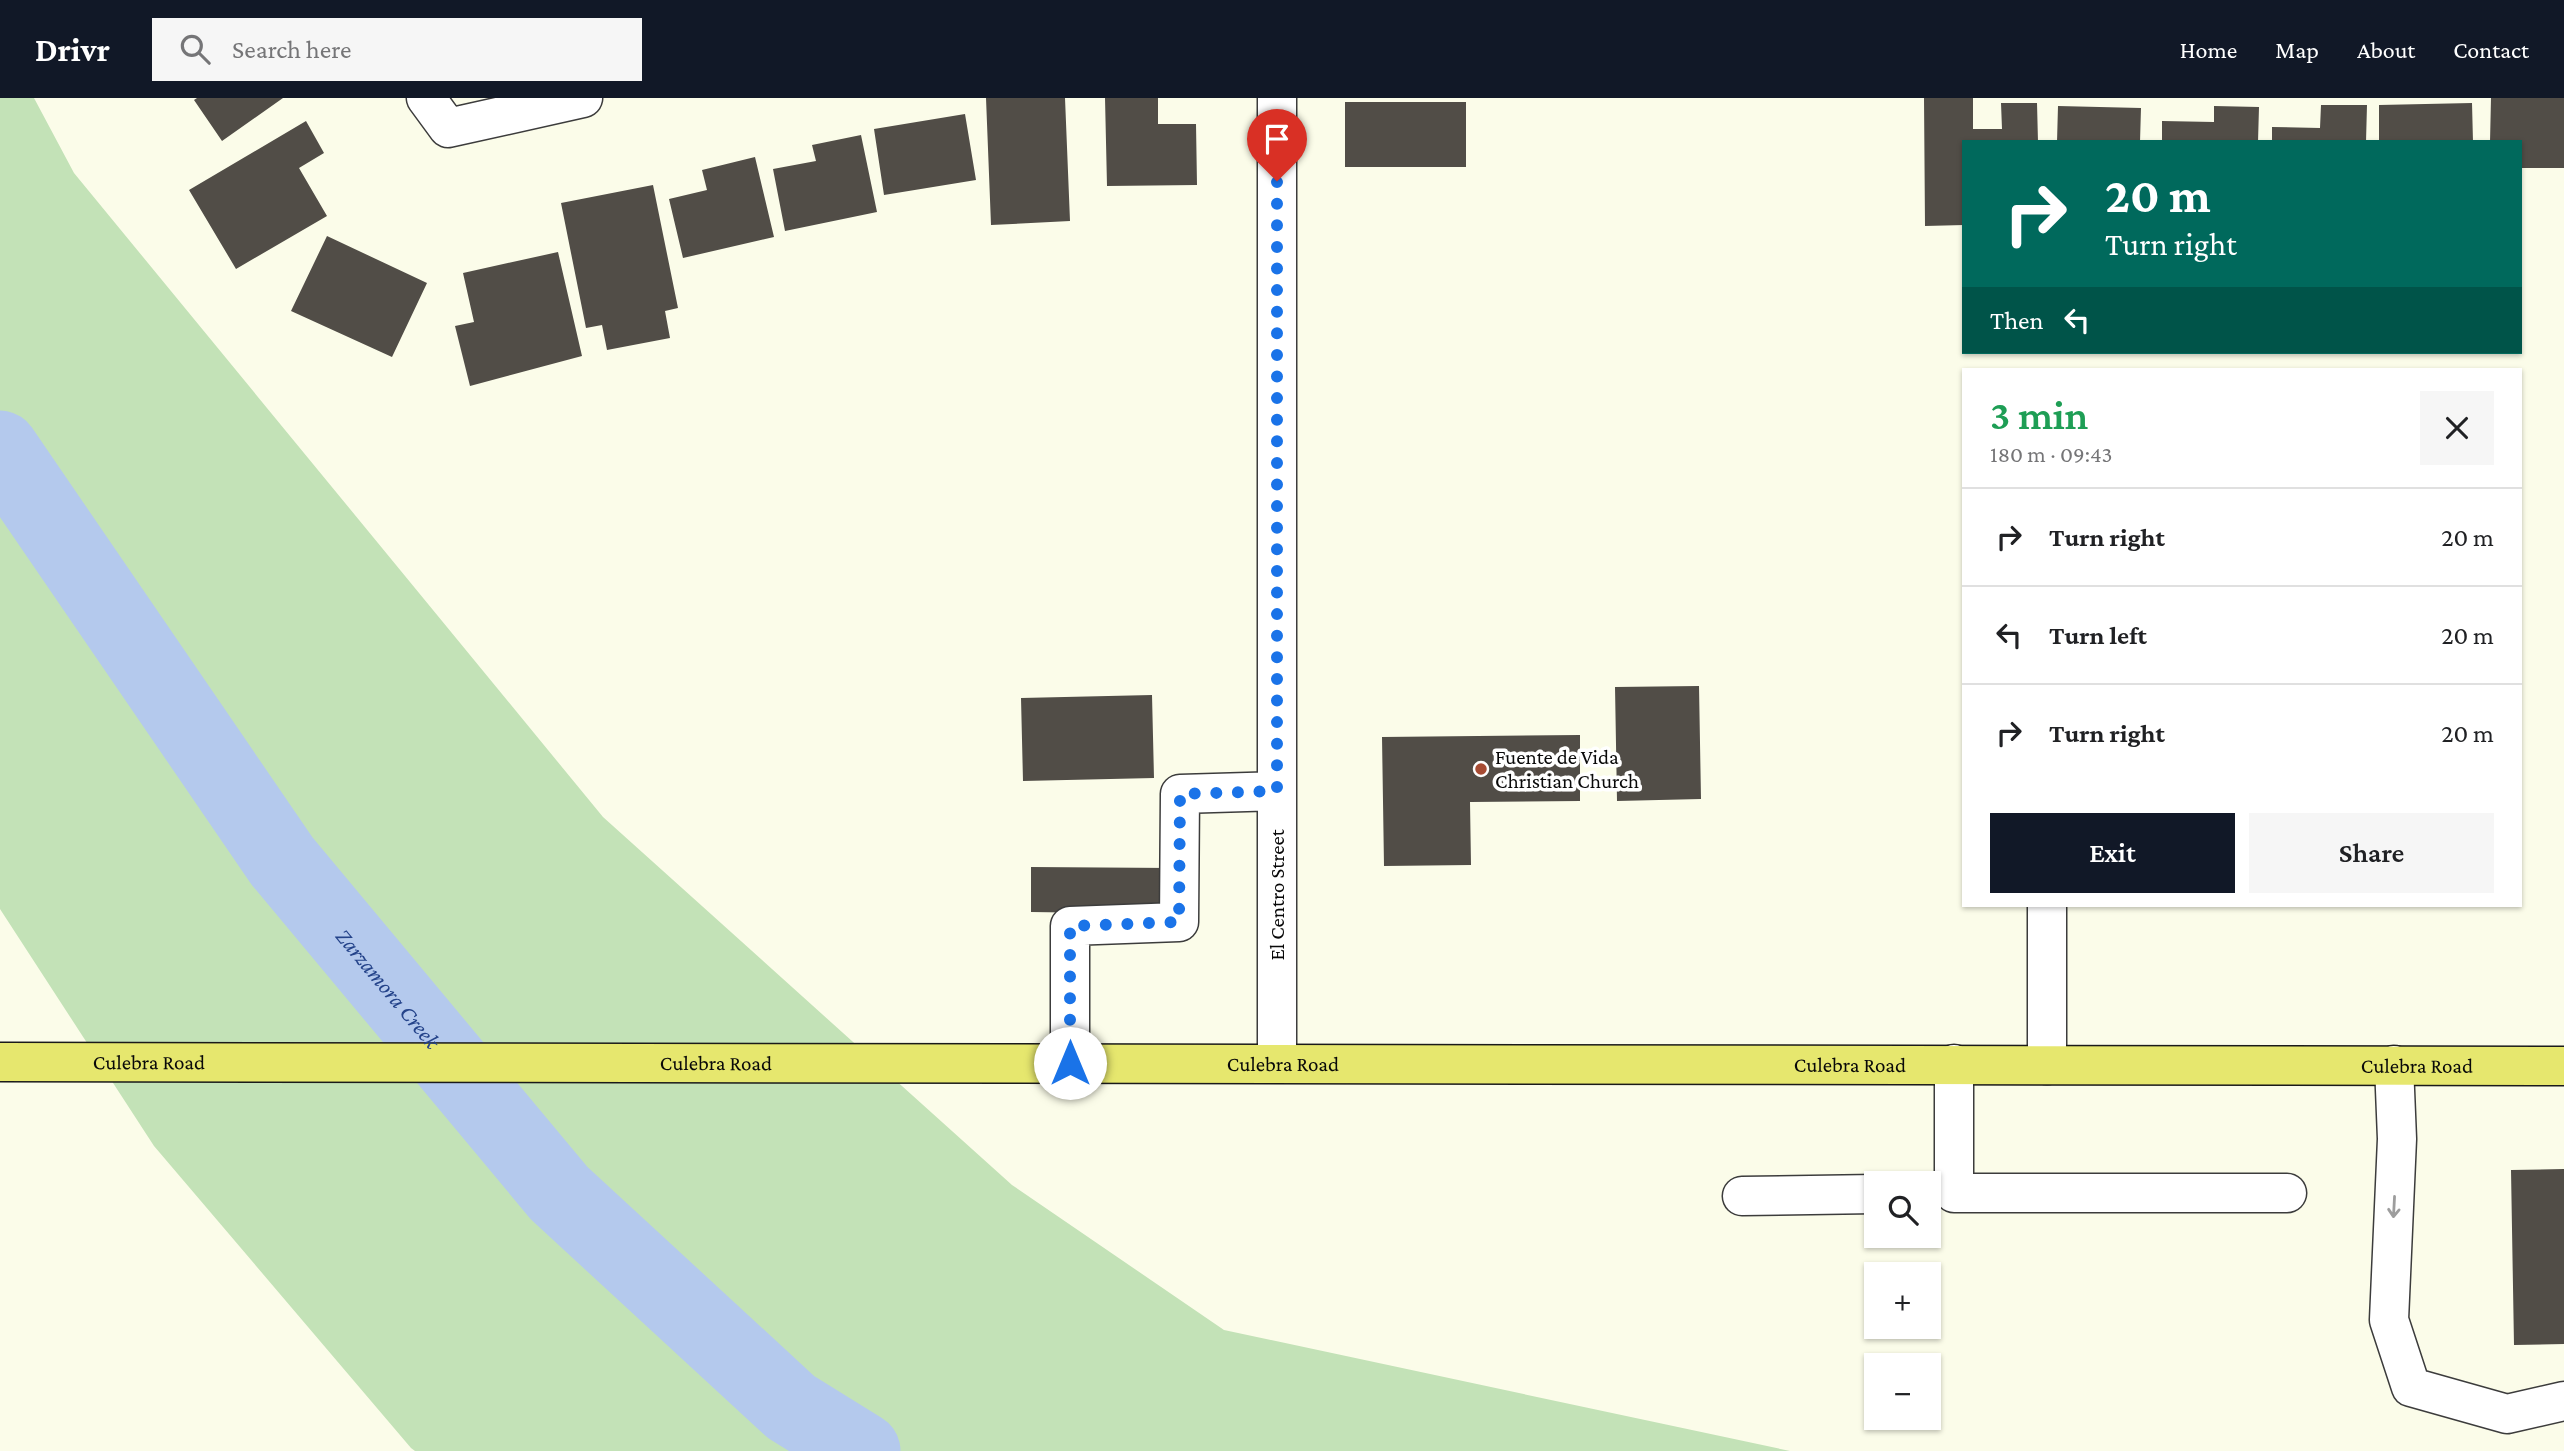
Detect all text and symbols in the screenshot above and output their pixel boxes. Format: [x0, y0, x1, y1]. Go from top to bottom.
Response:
search box [152, 18, 642, 81]
icon: search [176, 30, 214, 68]
text: Drivr [35, 31, 110, 68]
text: Search here [232, 35, 351, 64]
text: Home [2180, 36, 2237, 63]
text: Map [2275, 36, 2319, 63]
text: About [2357, 36, 2415, 63]
text: Contact [2453, 36, 2529, 63]
pin [1247, 109, 1307, 181]
icon: arrive [1258, 120, 1296, 158]
icon: right [1990, 168, 2081, 259]
text: 20 m [2105, 168, 2211, 223]
text: Turn right [2105, 226, 2237, 262]
icon: left [2058, 301, 2096, 339]
text: Then [1990, 306, 2044, 335]
text: 3 min [1990, 391, 2088, 438]
button: close [2420, 391, 2494, 465]
text: 180 m · 09:43 [1990, 441, 2112, 467]
icon: right [1990, 518, 2028, 556]
text: Turn right [2049, 523, 2165, 552]
text: 20 m [2441, 523, 2494, 552]
icon: left [1990, 616, 2028, 654]
text: Turn left [2049, 621, 2147, 650]
text: 20 m [2441, 621, 2494, 650]
icon: right [1990, 714, 2028, 752]
text: Turn right [2049, 719, 2165, 748]
text: 20 m [2441, 719, 2494, 748]
place label: Fuente de Vida Christian Church [1495, 745, 1639, 793]
marker: Fuente de Vida Christian Church [1473, 761, 1489, 777]
button: Exit [1990, 813, 2235, 893]
button: Share [2249, 813, 2494, 893]
street label: El Centro Street [1265, 828, 1289, 961]
water label: Zarzamora Creek [331, 923, 446, 1054]
position arrow [1033, 1026, 1107, 1100]
street label: Culebra Road [93, 1050, 205, 1074]
street label: Culebra Road [660, 1051, 772, 1075]
street label: Culebra Road [1227, 1052, 1339, 1076]
street label: Culebra Road [1794, 1053, 1906, 1077]
street label: Culebra Road [2361, 1054, 2473, 1078]
map controls [1864, 1171, 1941, 1430]
button: search [1864, 1171, 1941, 1248]
one-way arrow [2387, 1195, 2400, 1218]
button: + [1864, 1262, 1941, 1339]
button: − [1864, 1353, 1941, 1430]

